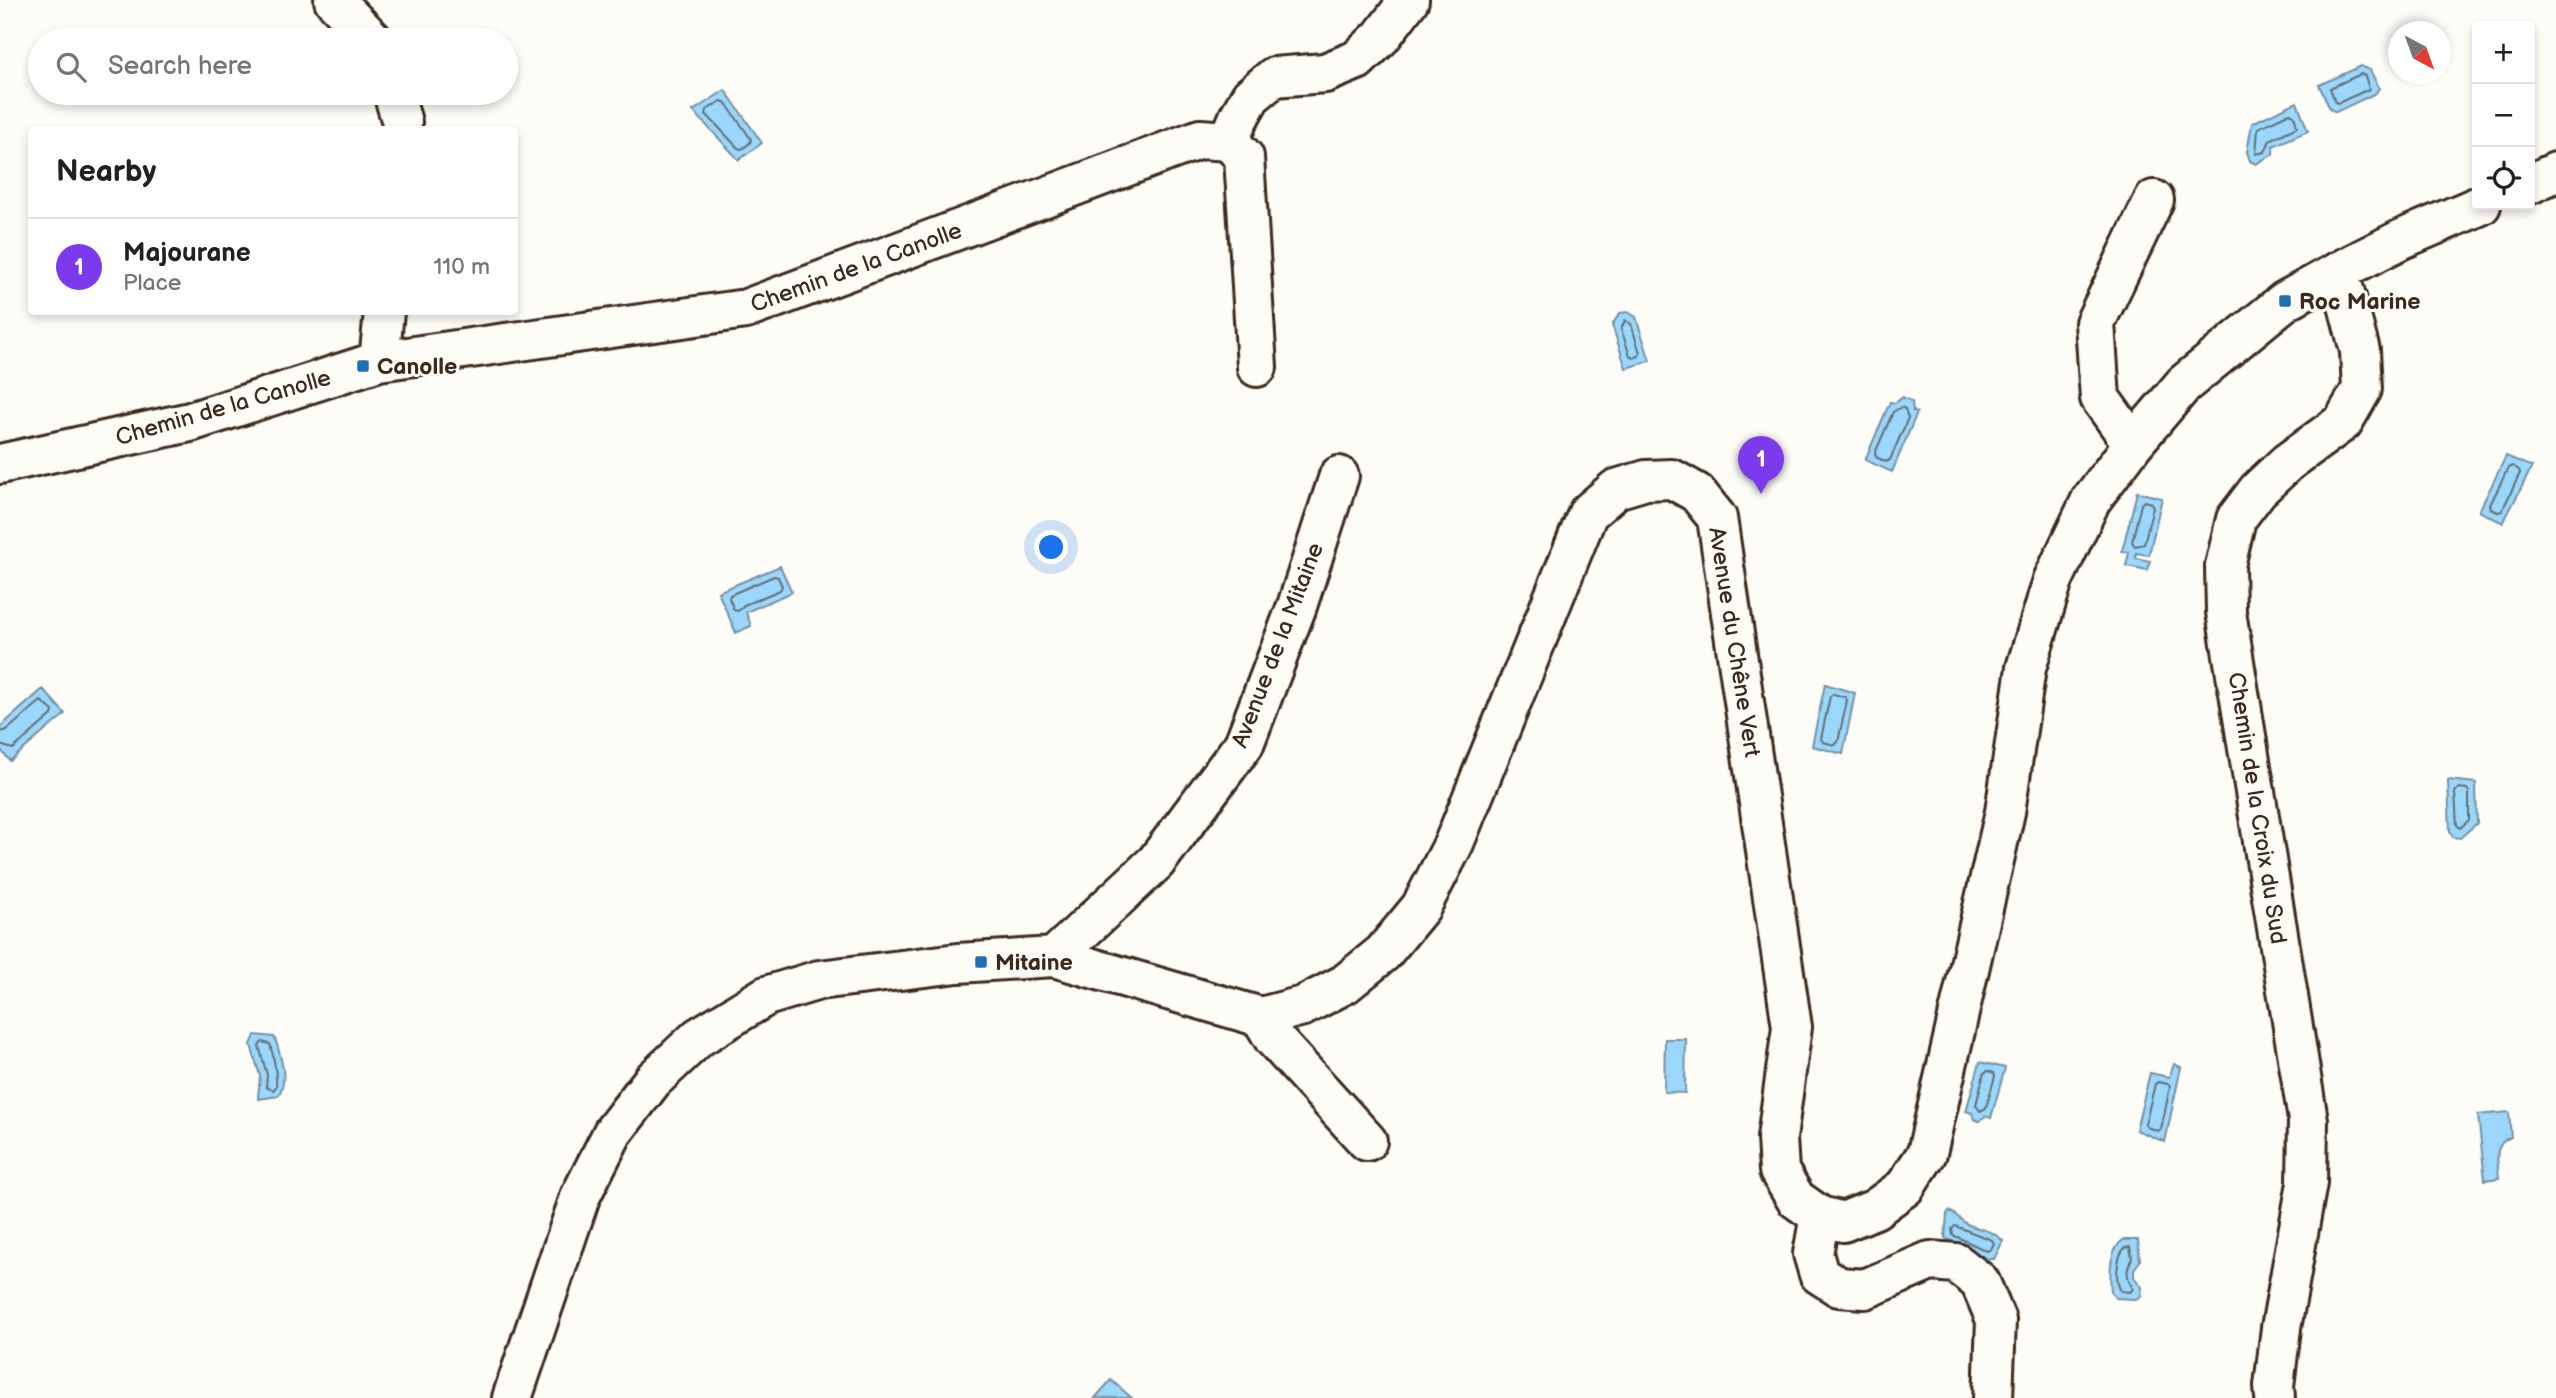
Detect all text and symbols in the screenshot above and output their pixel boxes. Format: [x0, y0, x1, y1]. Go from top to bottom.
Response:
north arrow [2388, 21, 2451, 84]
map controls [2472, 21, 2535, 210]
button: + [2472, 21, 2535, 84]
search box [28, 28, 518, 105]
icon: search [52, 48, 90, 86]
text: Search here [108, 51, 252, 82]
button: − [2472, 84, 2535, 147]
button: locate [2472, 147, 2535, 210]
text: Nearby [56, 154, 156, 190]
street label: Chemin de la Canolle [747, 217, 966, 319]
text: Majourane [123, 238, 251, 269]
text: 1 [74, 253, 84, 281]
text: 110 m [433, 253, 490, 281]
text: Place [123, 269, 181, 297]
place label: Roc Marine [2299, 288, 2421, 316]
marker: Roc Marine [2277, 293, 2293, 309]
place label: Canolle [377, 353, 457, 381]
marker: Canolle [355, 358, 371, 374]
street label: Chemin de la Canolle [112, 364, 334, 452]
pin: 1 [1738, 436, 1784, 494]
street label: Avenue du Chêne Vert [1702, 525, 1766, 759]
your location [1034, 530, 1068, 564]
street label: Avenue de la Mitaine [1226, 539, 1330, 752]
street label: Chemin de la Croix du Sud [2222, 670, 2292, 946]
place label: Mitaine [995, 949, 1073, 977]
marker: Mitaine [973, 954, 989, 970]

